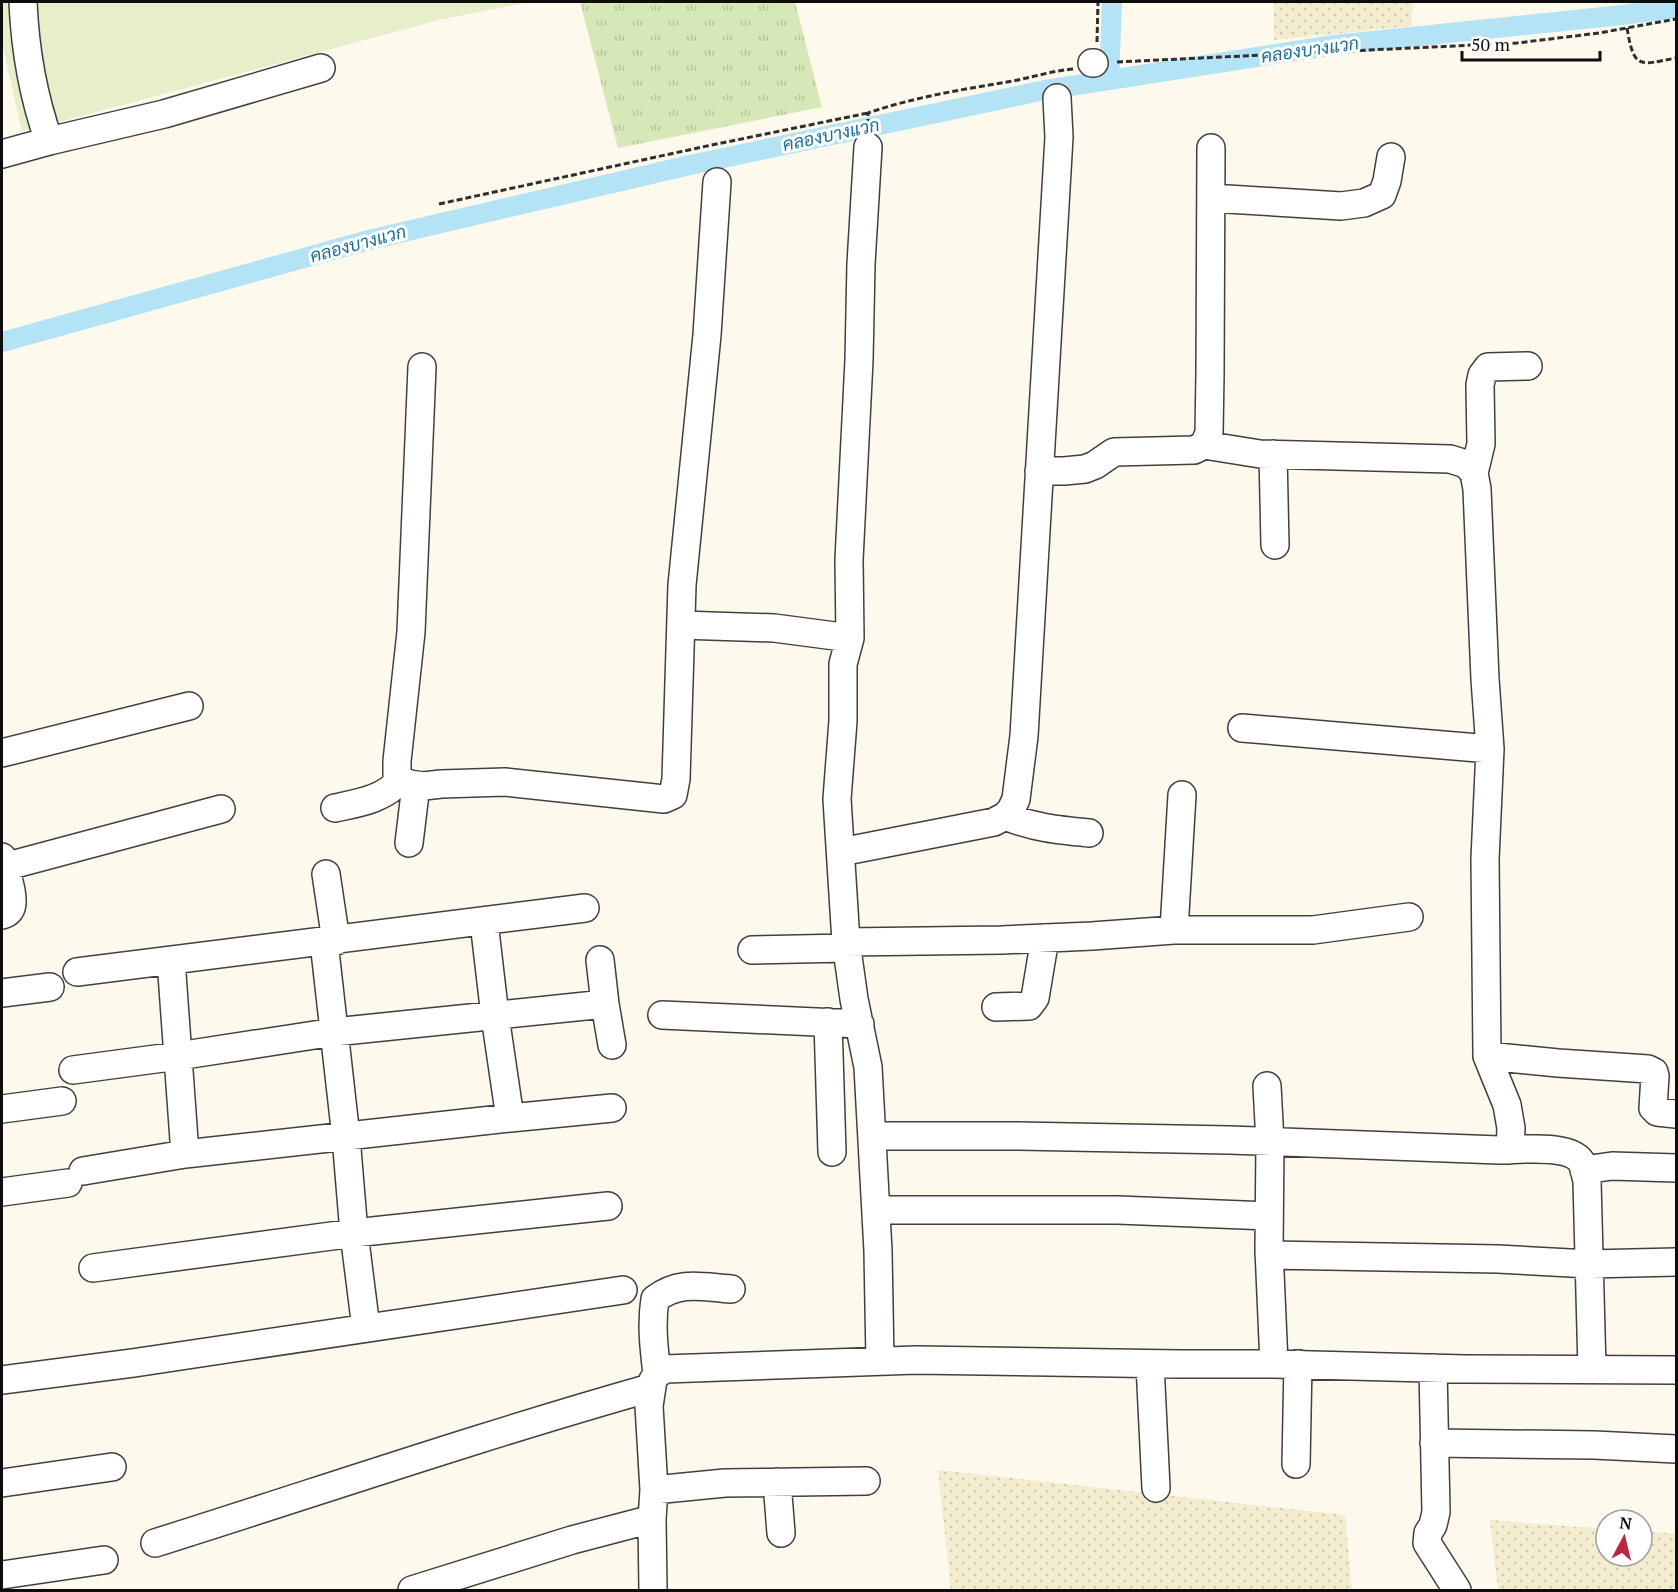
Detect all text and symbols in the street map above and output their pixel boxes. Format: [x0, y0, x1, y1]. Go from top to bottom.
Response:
scale bar [1462, 24, 1600, 62]
water label: คลองบางแวก [1259, 30, 1360, 68]
text: 50 m [1471, 32, 1511, 56]
water label: คลองบางแวก [780, 112, 881, 156]
water label: คลองบางแวก [307, 219, 408, 267]
north arrow [1594, 1508, 1654, 1568]
text: N [1618, 1511, 1633, 1535]

